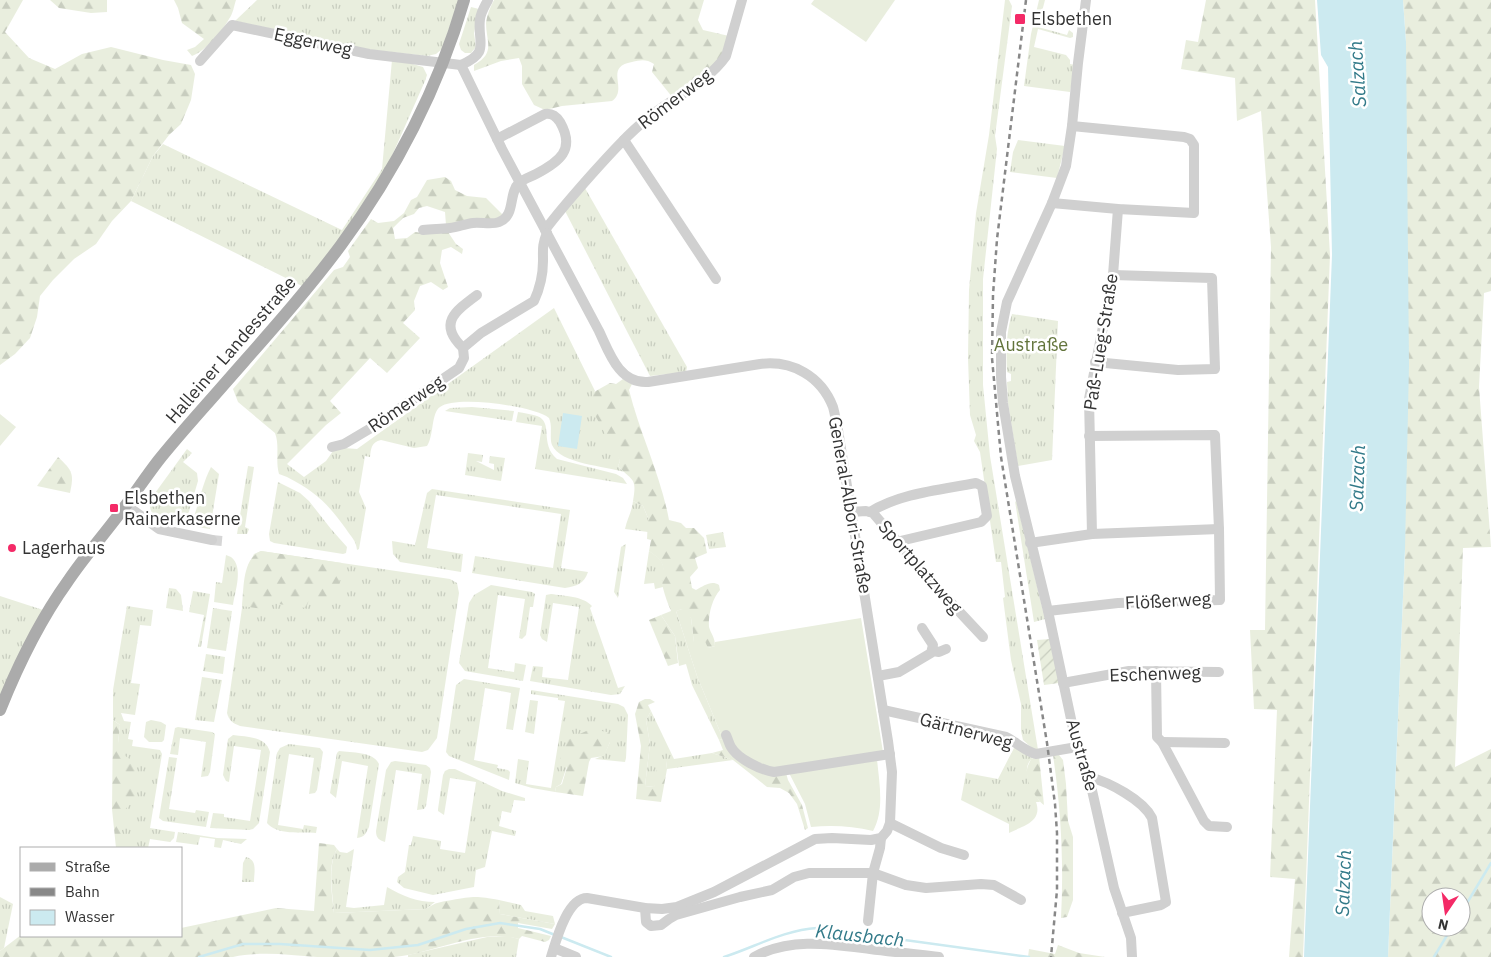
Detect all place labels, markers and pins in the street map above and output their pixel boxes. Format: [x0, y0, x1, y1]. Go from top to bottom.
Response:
place label: Elsbethen [1031, 7, 1112, 30]
marker: Elsbethen [1013, 12, 1027, 26]
place label: Elsbethen Rainerkaserne [124, 486, 241, 530]
marker: Elsbethen Rainerkaserne [108, 502, 120, 514]
place label: Lagerhaus [22, 536, 105, 559]
marker: Lagerhaus [6, 542, 18, 554]

